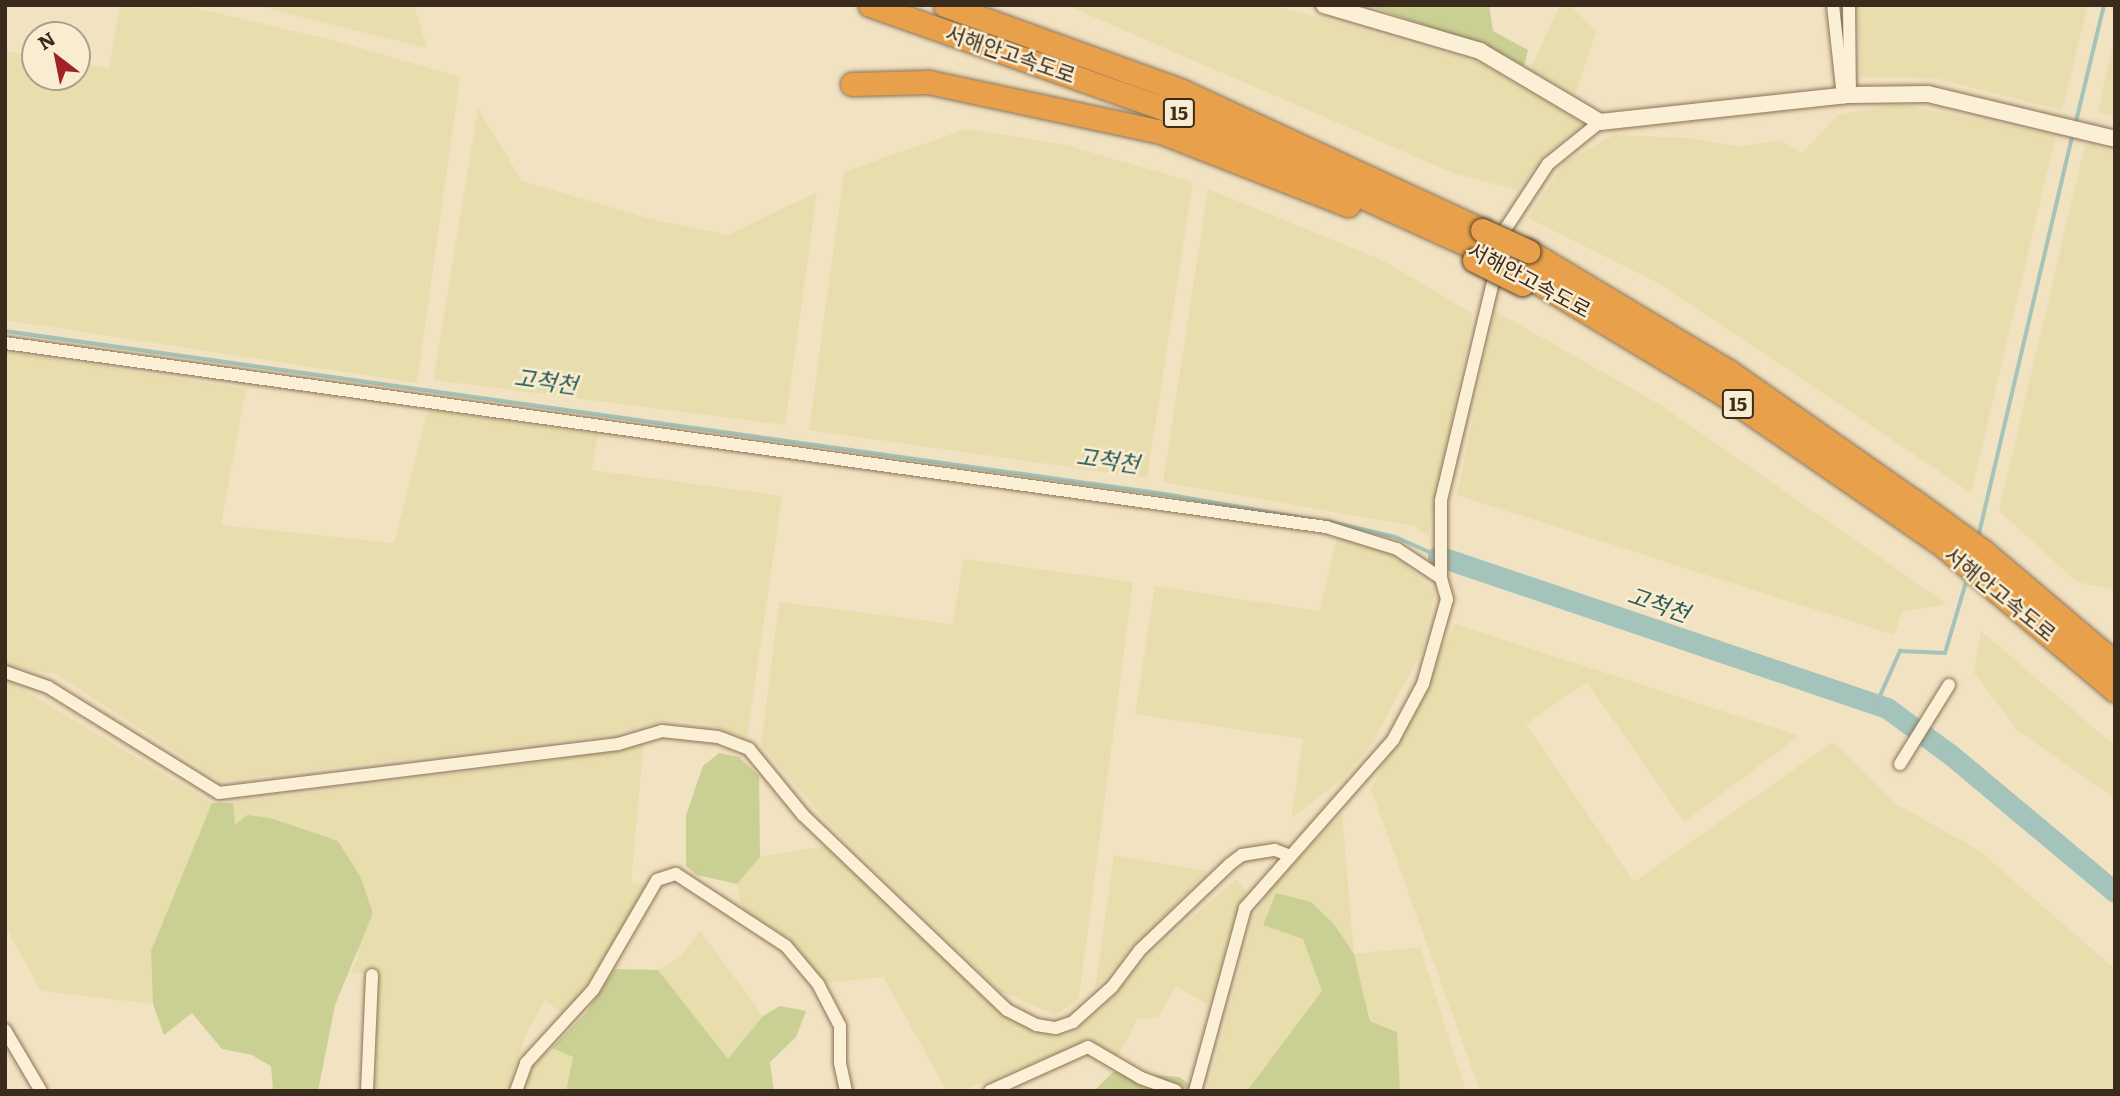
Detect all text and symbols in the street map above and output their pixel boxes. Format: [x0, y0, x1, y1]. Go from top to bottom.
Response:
street label: 서해안고속도로 [943, 19, 1079, 87]
north arrow [21, 21, 91, 91]
text: N [32, 24, 60, 56]
road number: 15 [1162, 97, 1196, 128]
street label: 서해안고속도로 [1464, 236, 1596, 322]
water label: 고척천 [513, 362, 579, 398]
road number: 15 [1720, 388, 1756, 420]
water label: 고척천 [1075, 441, 1141, 477]
street label: 서해안고속도로 [1941, 541, 2061, 645]
water label: 고척천 [1624, 580, 1694, 626]

